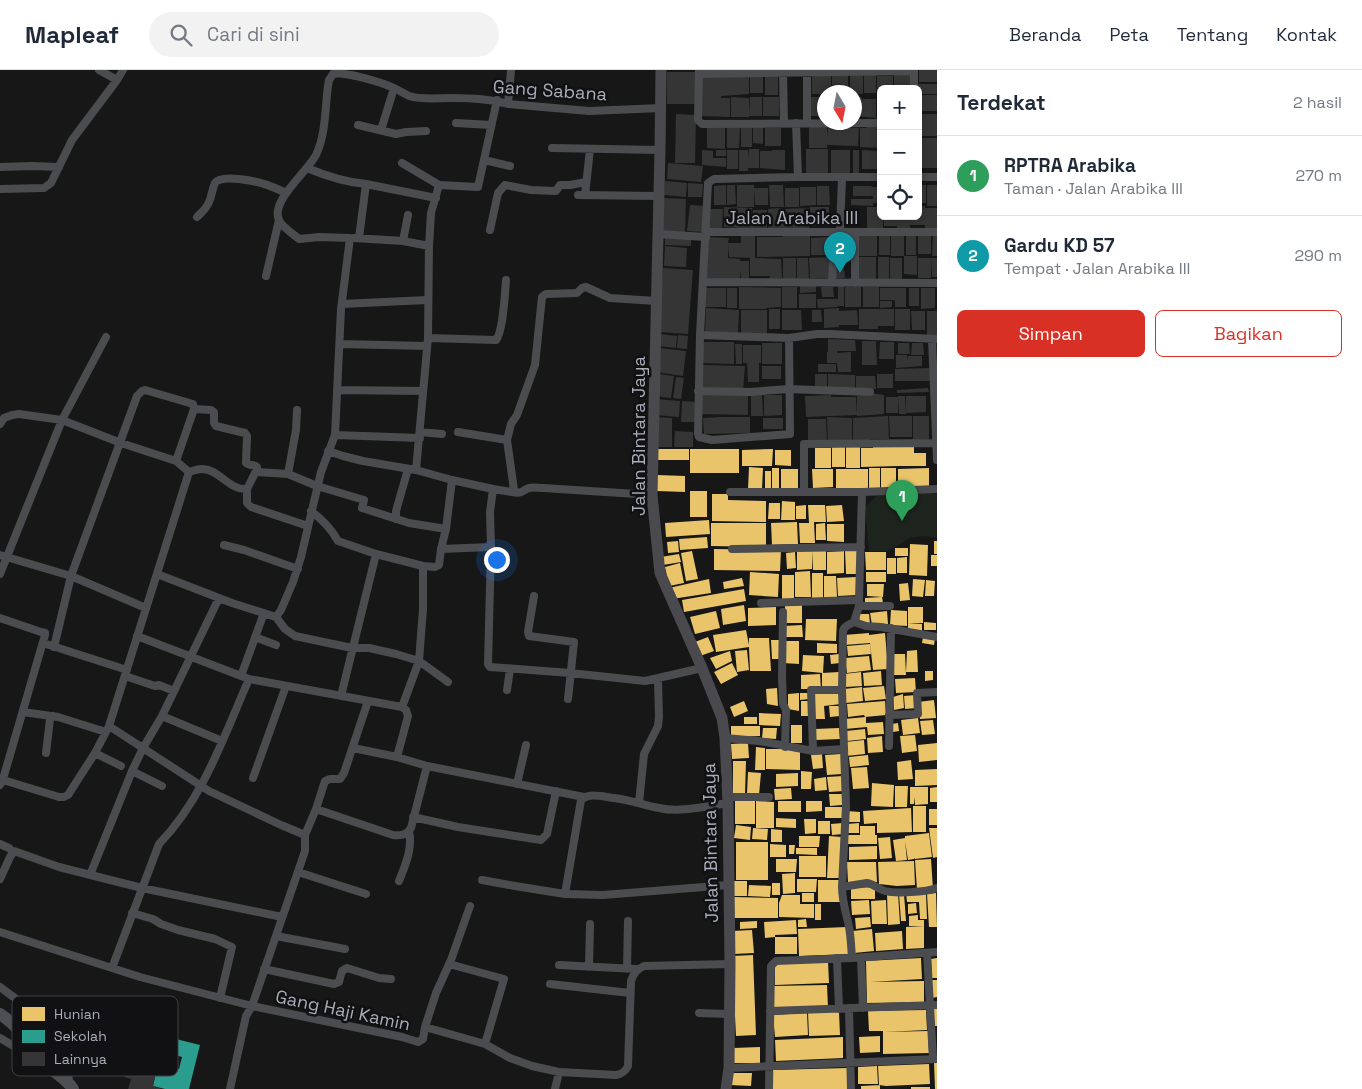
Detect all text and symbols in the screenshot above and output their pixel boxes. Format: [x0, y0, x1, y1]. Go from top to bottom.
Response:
search box [149, 12, 499, 57]
text: Mapleaf [25, 19, 119, 50]
icon: search [167, 21, 195, 49]
text: Cari di sini [207, 22, 300, 47]
text: Beranda [1009, 23, 1081, 46]
text: Peta [1109, 23, 1149, 46]
text: Tentang [1177, 23, 1248, 46]
text: Kontak [1276, 23, 1337, 46]
street label: Gang Sabana [492, 75, 608, 105]
north arrow [817, 85, 862, 130]
map controls [877, 85, 922, 220]
button: + [877, 85, 922, 130]
text: Terdekat [957, 89, 1046, 116]
text: 2 hasil [1293, 92, 1342, 113]
button: − [877, 130, 922, 175]
text: RPTRA Arabika [1004, 153, 1136, 178]
text: 1 [969, 165, 977, 186]
text: 270 m [1295, 165, 1342, 186]
button: locate [877, 175, 922, 220]
text: Taman · Jalan Arabika III [1004, 178, 1183, 199]
street label: Jalan Arabika III [726, 206, 858, 229]
pin: 2 [824, 232, 856, 273]
text: Gardu KD 57 [1004, 233, 1114, 258]
text: 2 [968, 245, 978, 266]
text: 290 m [1294, 245, 1342, 266]
text: Tempat · Jalan Arabika III [1004, 258, 1190, 279]
button: Simpan [957, 310, 1145, 357]
button: Bagikan [1155, 310, 1342, 357]
street label: Jalan Bintara Jaya [627, 356, 650, 516]
pin: 1 [886, 480, 918, 521]
your location [484, 547, 510, 573]
street label: Jalan Bintara Jaya [697, 763, 723, 923]
street label: Gang Haji Kamin [273, 984, 413, 1036]
legend [12, 996, 178, 1076]
text: Hunian [54, 1005, 100, 1023]
text: Sekolah [54, 1027, 107, 1045]
text: Lainnya [54, 1050, 107, 1068]

